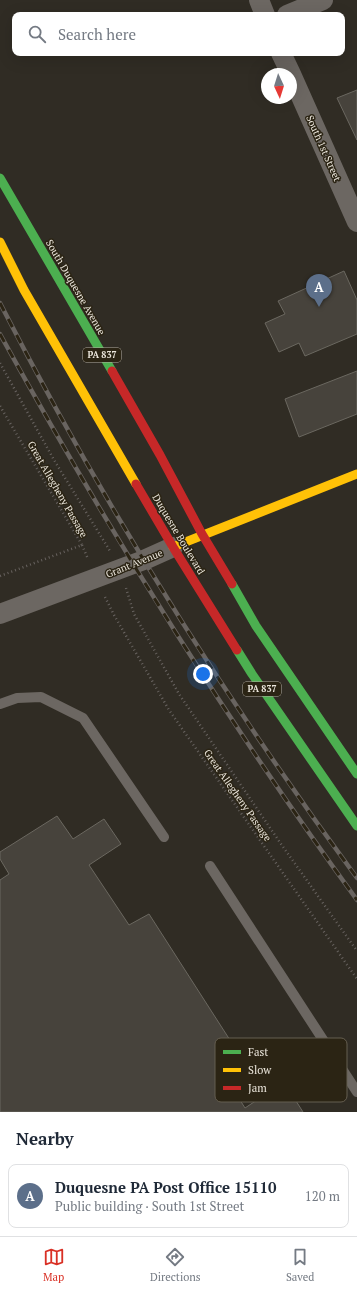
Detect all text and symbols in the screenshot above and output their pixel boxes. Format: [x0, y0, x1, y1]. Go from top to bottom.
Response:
search box [12, 12, 345, 56]
icon: search [26, 23, 48, 45]
text: Search here [58, 24, 136, 44]
north arrow [261, 68, 297, 104]
street label: South 1st Street [303, 113, 344, 184]
street label: South Duquesne Avenue [43, 237, 108, 337]
pin: A [306, 274, 332, 307]
road number: PA 837 [83, 348, 121, 362]
street label: Great Allegheny Passage [25, 439, 91, 540]
street label: Duquesne Boulevard [149, 492, 208, 577]
street label: Grant Avenue [104, 546, 165, 581]
your location [193, 664, 213, 684]
road number: PA 837 [243, 682, 281, 696]
street label: Great Allegheny Passage [201, 747, 274, 844]
legend [215, 1038, 347, 1102]
text: Fast [248, 1045, 268, 1059]
text: Slow [248, 1063, 272, 1077]
text: Jam [248, 1081, 267, 1095]
text: Nearby [16, 1127, 74, 1150]
text: Duquesne PA Post Office 15110 [55, 1177, 276, 1197]
text: A [25, 1187, 35, 1205]
text: 120 m [305, 1187, 340, 1205]
text: Public building · South 1st Street [55, 1197, 244, 1215]
tab: Map [43, 1246, 65, 1284]
tab: Directions [150, 1246, 201, 1284]
tab: Saved [286, 1246, 314, 1284]

